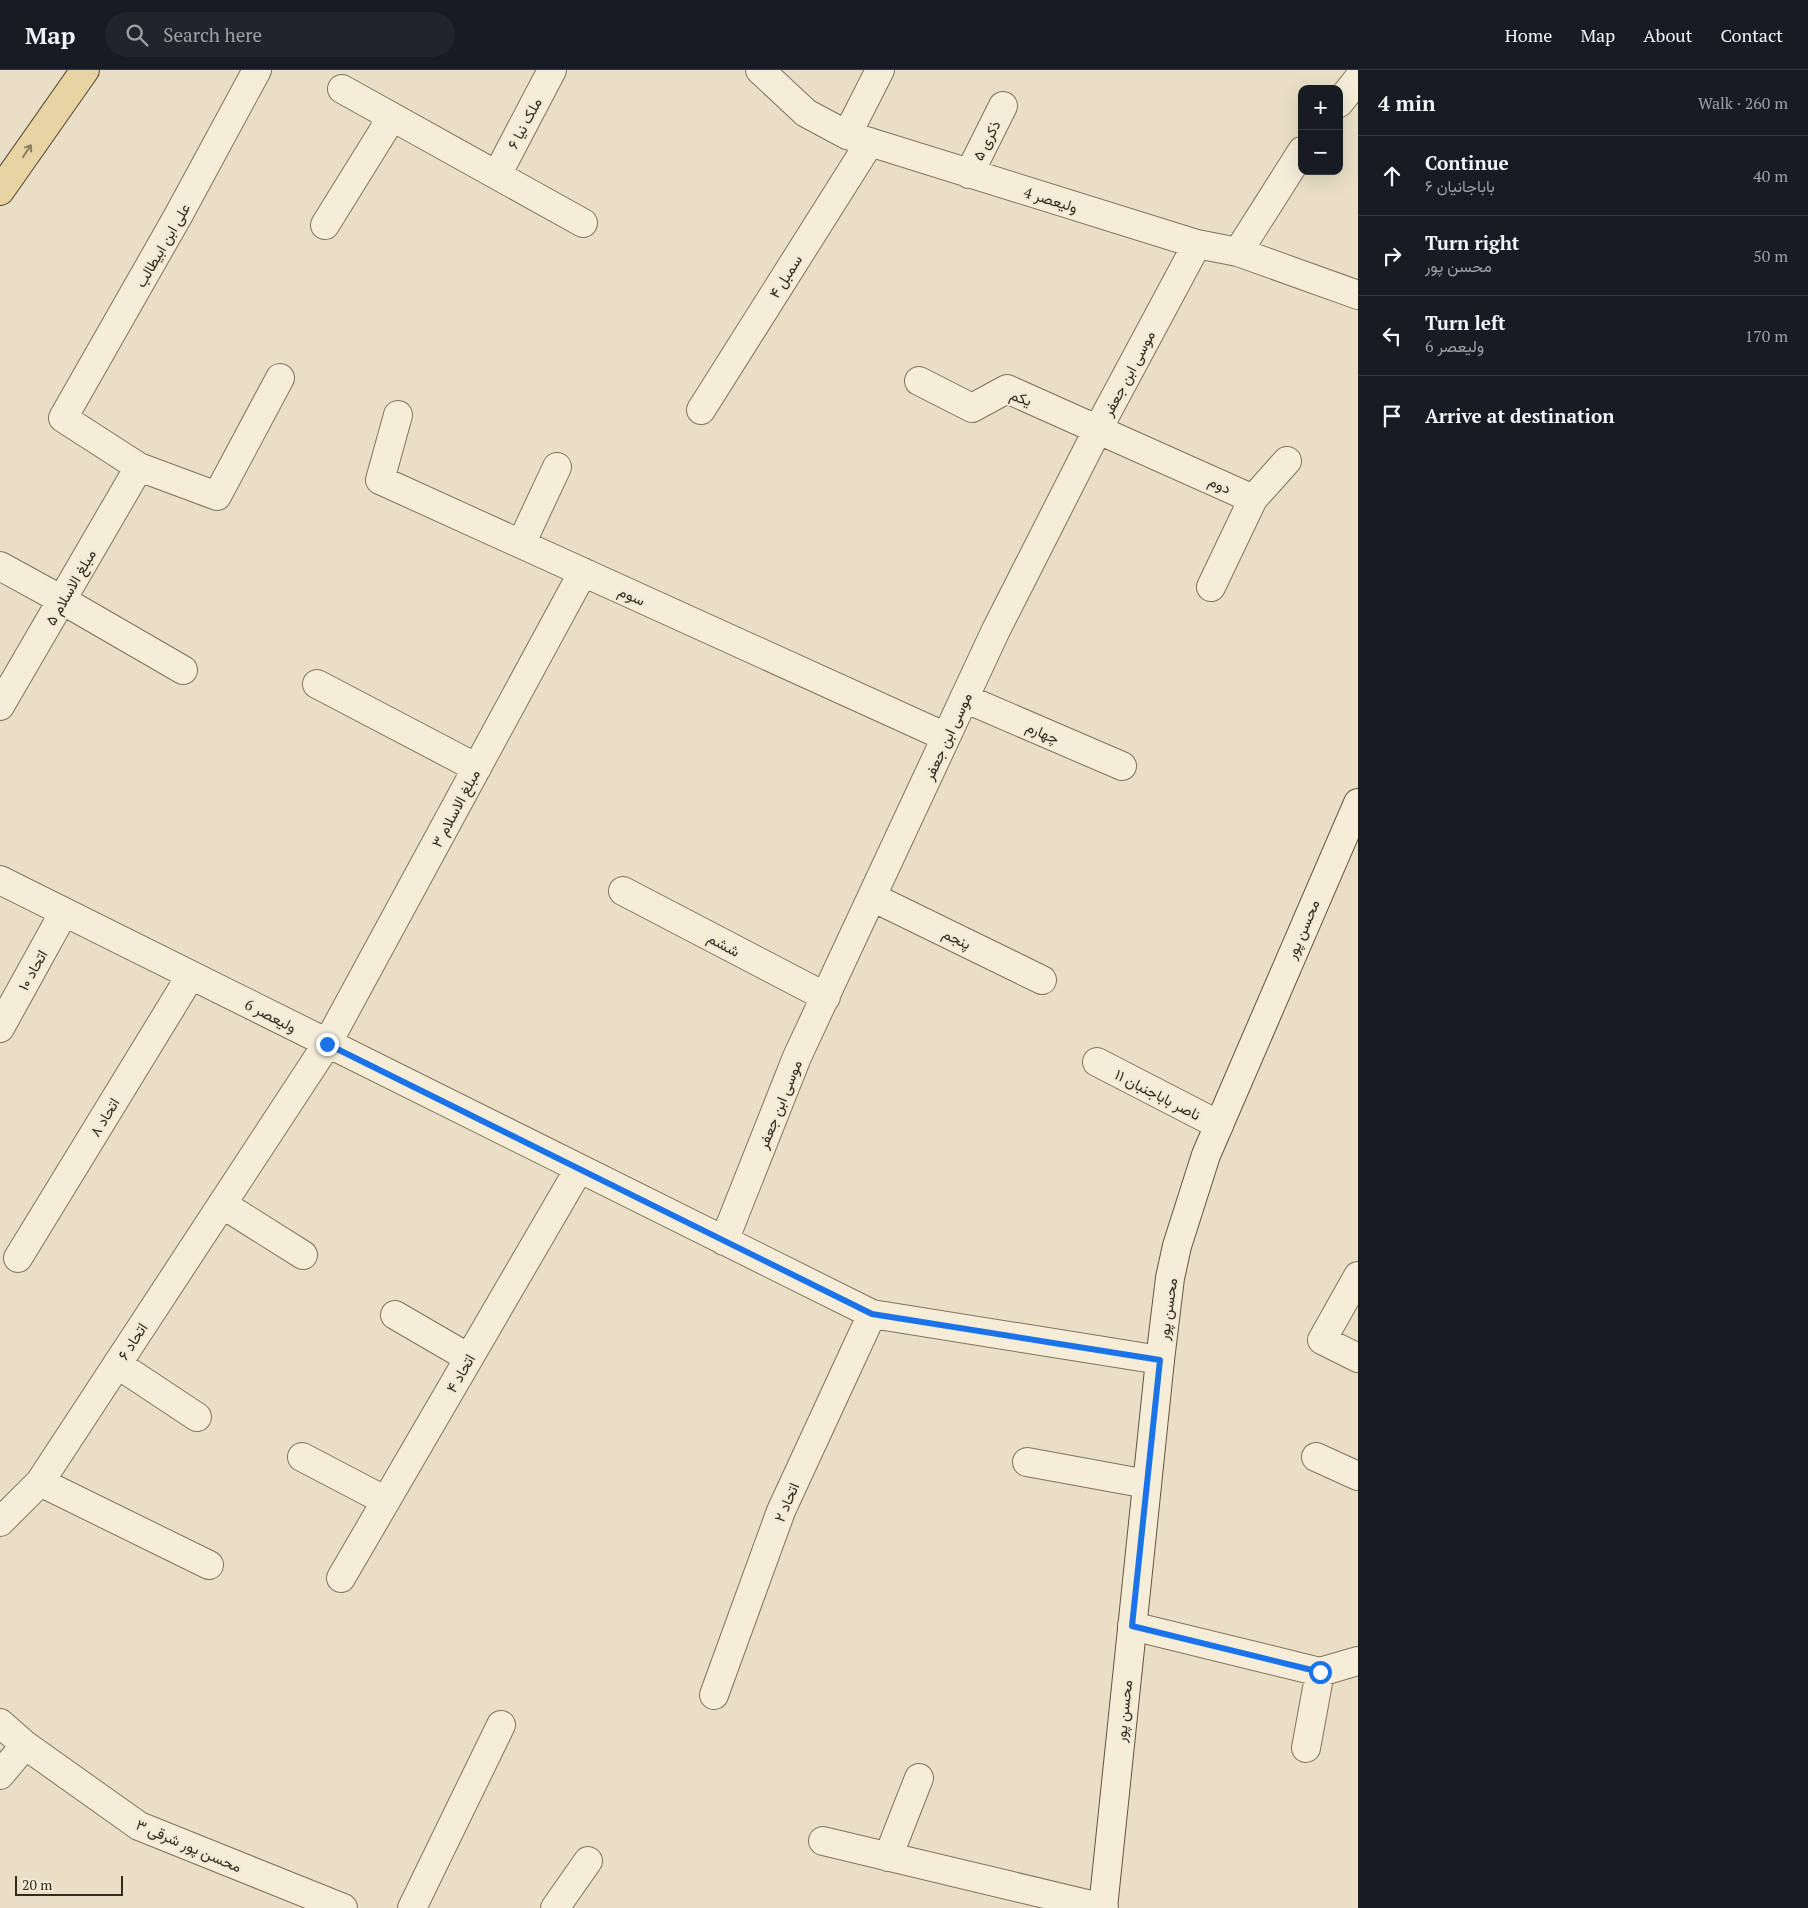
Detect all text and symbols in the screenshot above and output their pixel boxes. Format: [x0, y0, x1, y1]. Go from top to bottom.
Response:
search box [105, 12, 455, 57]
text: Map [25, 19, 75, 51]
icon: search [123, 21, 151, 49]
text: Search here [163, 22, 262, 47]
text: Home [1505, 23, 1552, 47]
text: Map [1580, 23, 1615, 47]
text: About [1643, 23, 1692, 47]
text: Contact [1720, 23, 1783, 47]
map controls [1298, 85, 1343, 175]
button: + [1298, 85, 1343, 130]
text: 4 min [1378, 89, 1435, 117]
text: Walk · 260 m [1698, 92, 1788, 114]
street label: ملک نیا ۶ [502, 94, 546, 152]
street label: ذکری ۵ [967, 116, 1005, 164]
button: − [1298, 130, 1343, 175]
one-way arrow [22, 144, 33, 158]
text: Continue [1425, 150, 1509, 175]
icon: ahead [1378, 162, 1406, 190]
text: 40 m [1753, 165, 1788, 187]
text: باباجانیان ۶ [1425, 175, 1495, 197]
street label: ولیعصر 4 [1022, 181, 1080, 217]
street label: علی ابن ابیطالب [130, 199, 195, 291]
text: Turn right [1425, 230, 1519, 255]
icon: right [1378, 242, 1406, 270]
text: 50 m [1753, 245, 1788, 267]
street label: سمبل ۴ [764, 250, 806, 302]
text: محسن پور [1425, 255, 1492, 277]
text: Turn left [1425, 310, 1506, 335]
icon: left [1378, 322, 1406, 350]
text: 170 m [1745, 325, 1788, 347]
street label: موسی ابن جعفر [1097, 327, 1160, 421]
text: ولیعصر 6 [1425, 335, 1484, 357]
street label: یکم [1007, 384, 1035, 411]
icon: arrive [1378, 402, 1406, 430]
text: Arrive at destination [1425, 403, 1614, 428]
street label: دوم [1205, 470, 1234, 499]
street label: مبلغ الاسلام ۵ [40, 545, 102, 630]
street label: سوم [615, 580, 649, 611]
street label: موسی ابن جعفر [918, 689, 977, 784]
street label: چهارم [1023, 716, 1063, 749]
street label: مبلغ الاسلام ۳ [426, 765, 486, 852]
street label: محسن پور [1280, 896, 1324, 963]
street label: پنجم [939, 923, 975, 954]
street label: ششم [704, 927, 744, 962]
street label: اتحاد ۱۰ [13, 946, 51, 994]
street label: ولیعصر 6 [242, 994, 300, 1036]
route end [316, 1033, 339, 1056]
street label: موسی ابن جعفر [752, 1057, 807, 1153]
street label: ناصر باباجنبان ۱۱ [1112, 1064, 1204, 1124]
street label: اتحاد ۸ [85, 1094, 123, 1140]
street label: محسن پور [1153, 1277, 1182, 1343]
street label: اتحاد ۶ [113, 1319, 151, 1363]
street label: اتحاد ۴ [441, 1350, 479, 1396]
street label: اتحاد ۲ [769, 1479, 803, 1525]
route start [1309, 1661, 1332, 1684]
street label: محسن پور [1110, 1679, 1137, 1744]
street label: محسن پور شرقی ۳ [133, 1814, 245, 1877]
scale bar [15, 1873, 122, 1896]
text: 20 m [22, 1875, 52, 1894]

